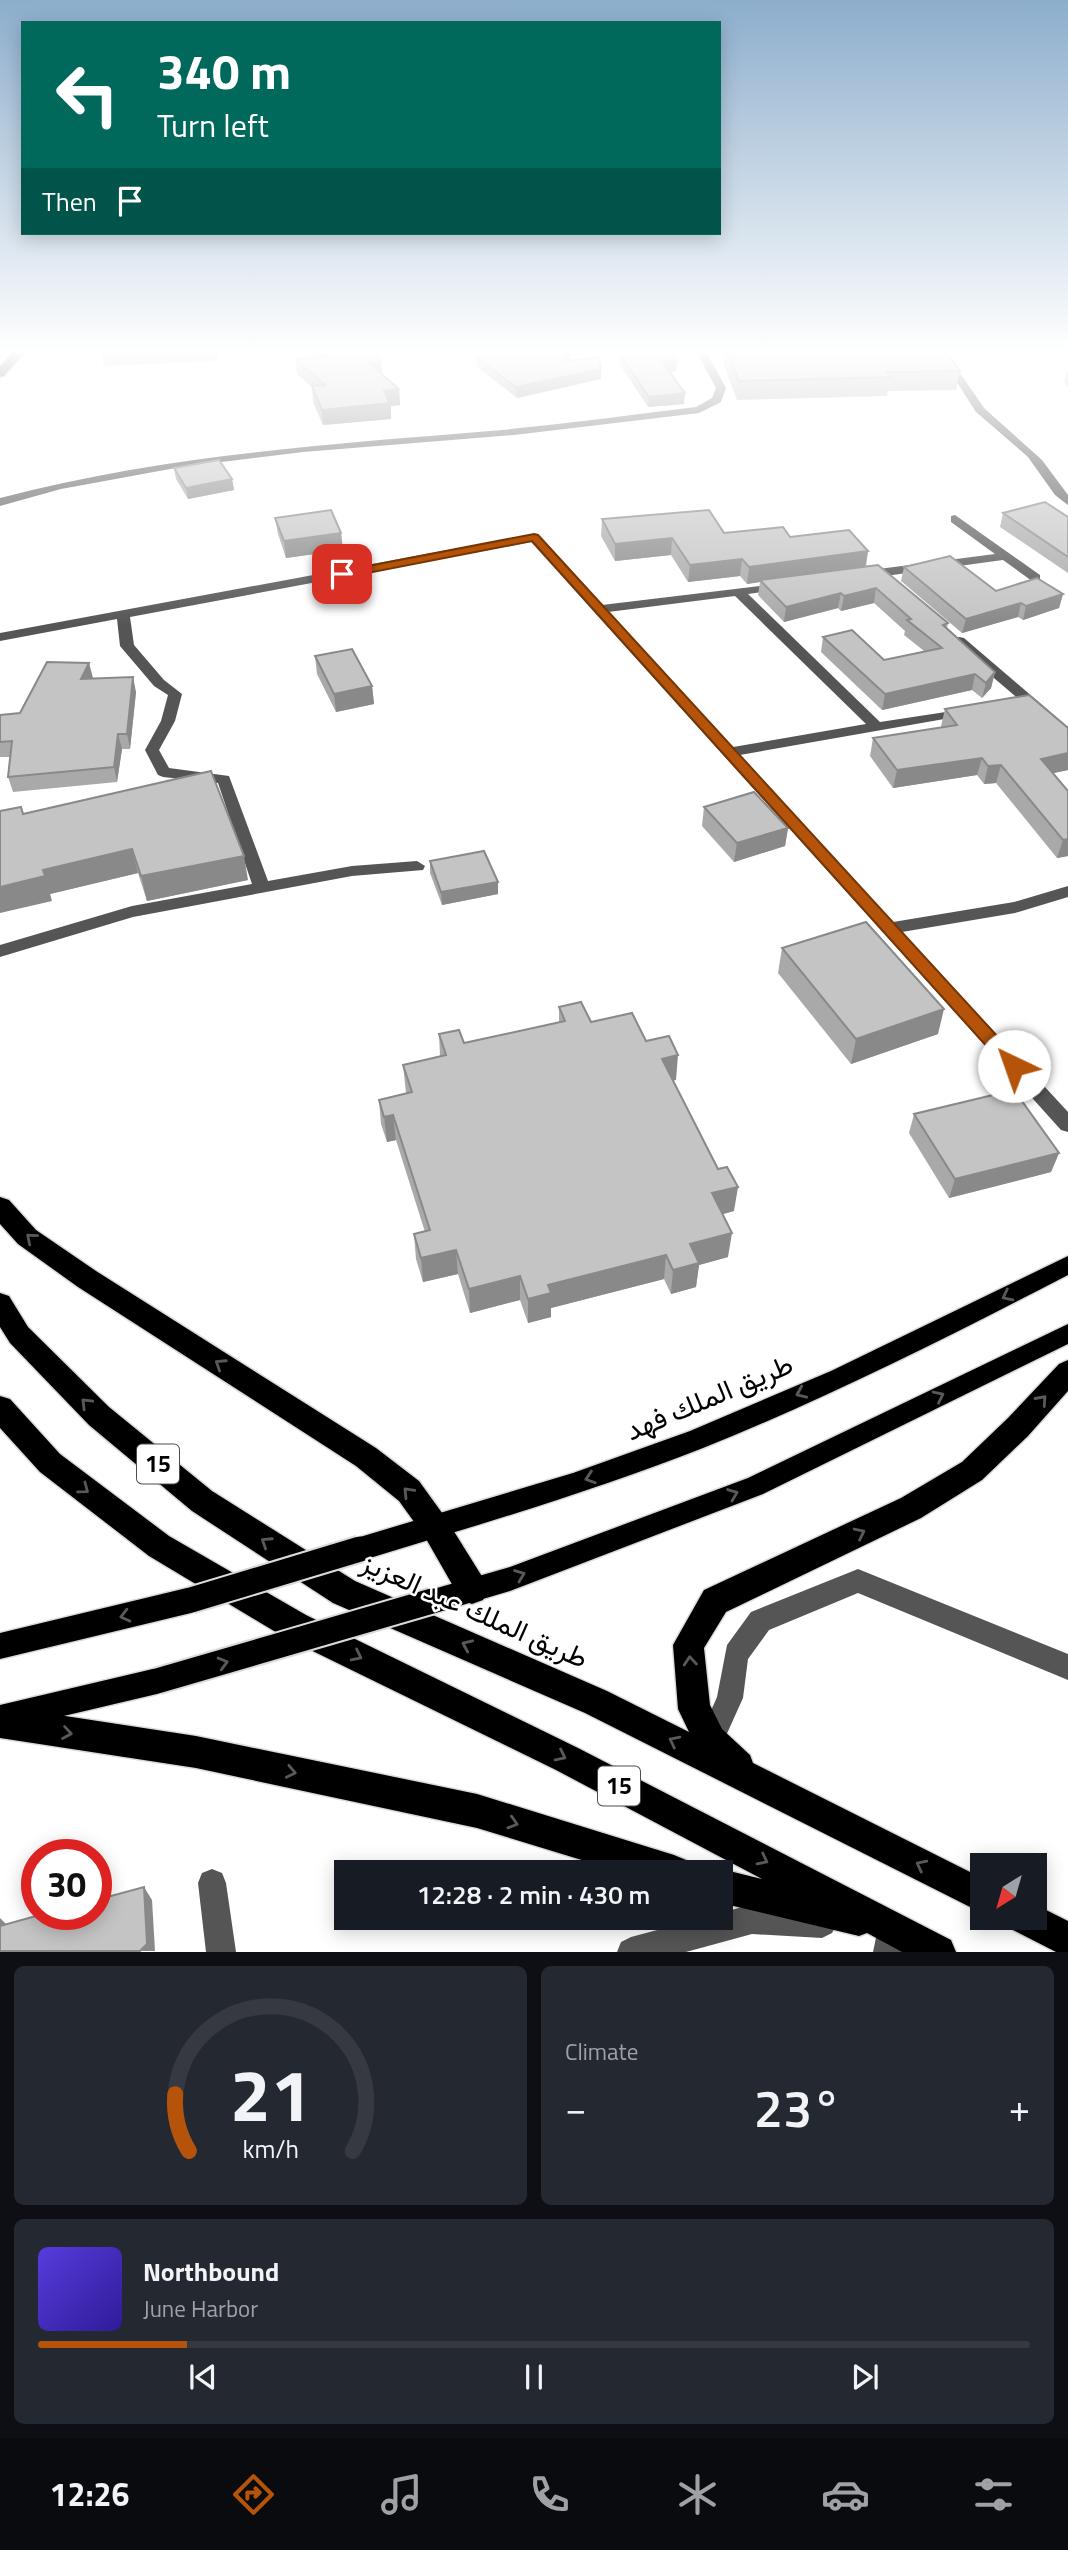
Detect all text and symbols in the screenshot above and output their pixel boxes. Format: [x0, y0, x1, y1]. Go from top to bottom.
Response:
text: 340 m [157, 33, 291, 108]
icon: left [42, 49, 133, 140]
text: Turn left [157, 101, 269, 149]
text: Then [42, 182, 97, 221]
icon: arrive [111, 182, 149, 220]
pin [312, 544, 372, 604]
icon: arrive [323, 555, 361, 593]
position arrow [977, 1029, 1051, 1103]
one-way arrow [26, 1234, 38, 1247]
one-way arrow [1002, 1288, 1014, 1302]
street label: طريق الملك فهد [618, 1342, 799, 1451]
one-way arrow [215, 1360, 228, 1372]
one-way arrow [796, 1385, 809, 1399]
one-way arrow [932, 1391, 944, 1405]
one-way arrow [1034, 1396, 1046, 1409]
one-way arrow [81, 1399, 94, 1412]
road number: 15 [137, 1444, 179, 1484]
one-way arrow [585, 1469, 597, 1484]
one-way arrow [77, 1480, 89, 1493]
one-way arrow [403, 1487, 416, 1500]
one-way arrow [727, 1488, 739, 1502]
one-way arrow [853, 1527, 865, 1541]
one-way arrow [261, 1537, 274, 1550]
street label: طريق الملك عبد العزيز [354, 1540, 595, 1679]
one-way arrow [514, 1569, 526, 1583]
one-way arrow [119, 1608, 131, 1622]
one-way arrow [462, 1640, 474, 1654]
one-way arrow [350, 1647, 362, 1661]
one-way arrow [683, 1655, 698, 1666]
one-way arrow [217, 1657, 229, 1671]
one-way arrow [62, 1725, 73, 1740]
one-way arrow [669, 1736, 681, 1749]
one-way arrow [554, 1748, 566, 1762]
one-way arrow [285, 1764, 297, 1779]
road number: 15 [598, 1766, 640, 1806]
one-way arrow [507, 1814, 519, 1829]
speed limit sign: 30 [21, 1839, 112, 1930]
one-way arrow [756, 1852, 768, 1866]
north arrow [970, 1853, 1046, 1930]
map controls [970, 1853, 1047, 1930]
one-way arrow [916, 1860, 928, 1874]
text: 12:28 · 2 min · 430 m [417, 1875, 650, 1914]
text: Climate [565, 2034, 638, 2069]
text: 21 [230, 2040, 311, 2150]
text: 23° [754, 2068, 841, 2147]
text: − [565, 2079, 586, 2137]
text: + [1009, 2079, 1030, 2137]
text: km/h [242, 2130, 299, 2168]
text: Northbound [143, 2252, 279, 2291]
text: June Harbor [143, 2291, 258, 2326]
icon: previous [184, 2358, 222, 2396]
icon: pause [515, 2358, 553, 2396]
icon: next [846, 2358, 884, 2396]
text: 12:26 [50, 2470, 129, 2518]
icon: directions [229, 2470, 278, 2519]
icon: music [377, 2470, 426, 2519]
icon: phone [525, 2470, 574, 2519]
icon: climate [673, 2470, 722, 2519]
icon: car [821, 2470, 870, 2519]
icon: filters [969, 2470, 1018, 2519]

